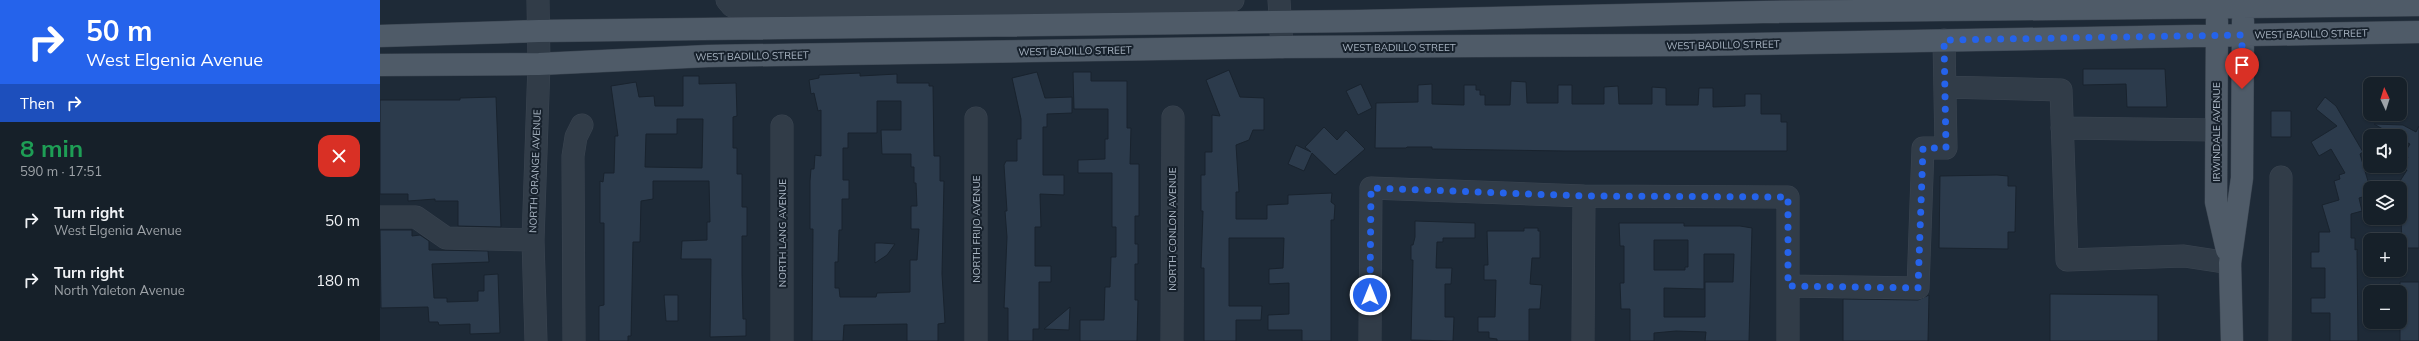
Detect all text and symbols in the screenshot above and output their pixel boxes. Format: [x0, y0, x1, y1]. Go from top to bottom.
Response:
text: 50 m [86, 13, 152, 48]
icon: right [20, 16, 72, 68]
street label: WEST BADILLO STREET [2254, 27, 2368, 41]
street label: WEST BADILLO STREET [1666, 38, 1780, 52]
street label: WEST BADILLO STREET [1342, 41, 1456, 54]
street label: WEST BADILLO STREET [1018, 44, 1132, 58]
text: West Elgenia Avenue [86, 48, 263, 71]
pin [2225, 48, 2259, 89]
street label: WEST BADILLO STREET [695, 49, 809, 63]
icon: arrive [2231, 54, 2253, 76]
north arrow [2363, 77, 2407, 121]
map controls [2363, 77, 2407, 329]
street label: IRWINDALE AVENUE [2210, 82, 2223, 182]
icon: right [63, 92, 85, 114]
text: Then [20, 94, 55, 113]
street label: NORTH ORANGE AVENUE [526, 109, 544, 233]
button: sound [2363, 129, 2407, 173]
text: 8 min [20, 133, 83, 163]
button: close [318, 135, 360, 177]
text: 590 m · 17:51 [20, 163, 102, 179]
street label: NORTH CONLON AVENUE [1166, 167, 1179, 291]
street label: NORTH FRIJO AVENUE [970, 175, 983, 283]
street label: NORTH LANG AVENUE [776, 179, 789, 287]
button: layers [2363, 181, 2407, 225]
text: Turn right [54, 203, 124, 222]
icon: right [20, 209, 42, 231]
text: 50 m [325, 211, 360, 230]
text: West Elgenia Avenue [54, 222, 182, 238]
button: + [2363, 233, 2407, 277]
text: Turn right [54, 263, 124, 282]
icon: right [20, 269, 42, 291]
text: 180 m [316, 271, 360, 290]
position arrow [1349, 274, 1391, 316]
text: North Yaleton Avenue [54, 282, 185, 298]
button: − [2363, 285, 2407, 329]

